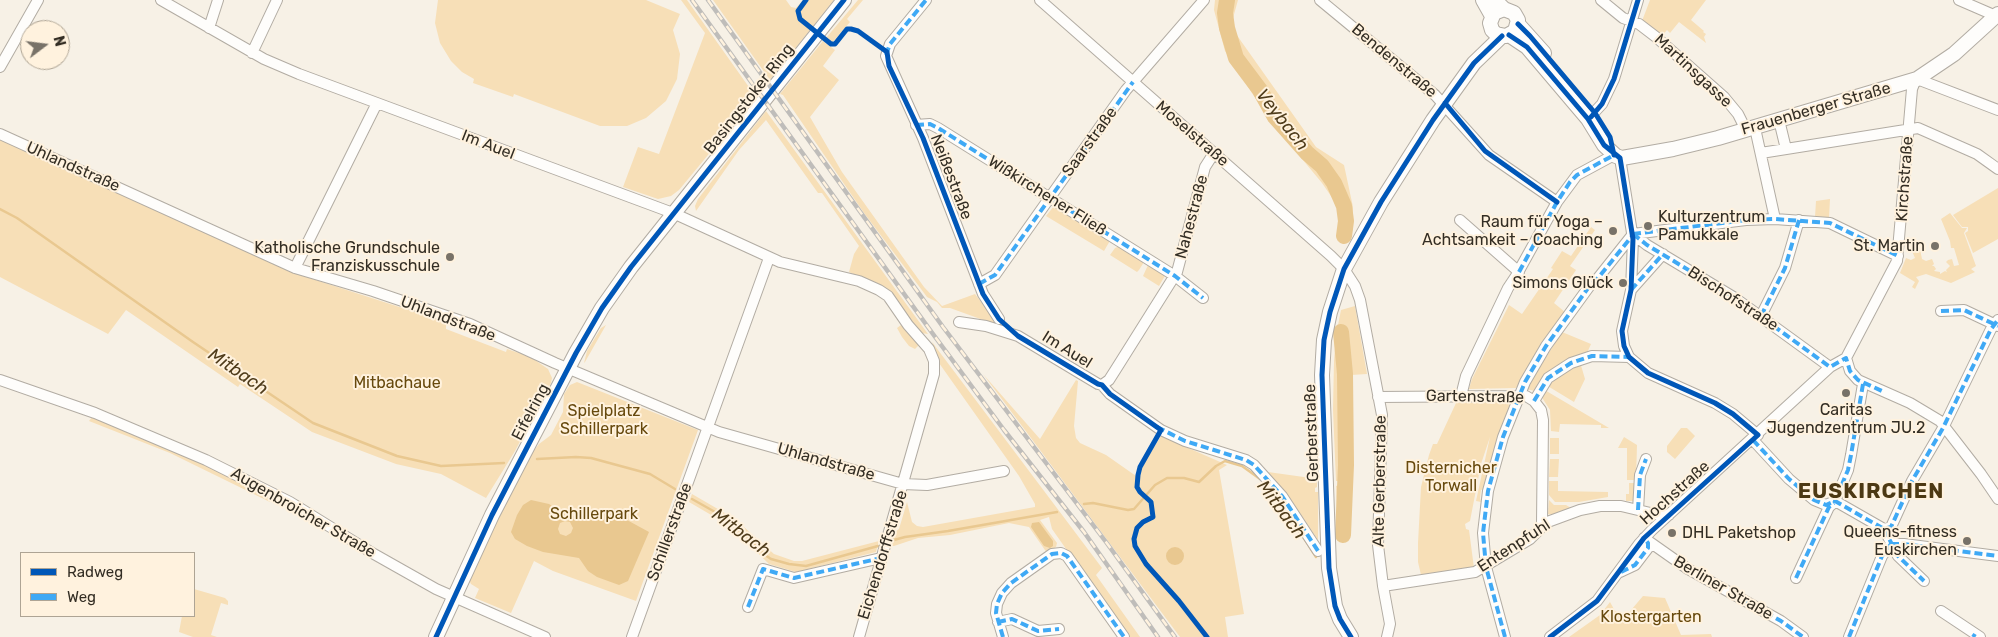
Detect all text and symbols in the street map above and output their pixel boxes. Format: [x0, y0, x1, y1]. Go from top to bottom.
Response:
north arrow [20, 20, 70, 70]
street label: Bendenstraße [1348, 20, 1440, 102]
street label: Martinsgasse [1650, 30, 1736, 112]
text: N [49, 34, 69, 48]
street label: Basingstoker Ring [700, 40, 798, 158]
street label: Frauenberger Straße [1739, 78, 1893, 140]
water label: Veybach [1251, 85, 1313, 155]
street label: Moselstraße [1152, 97, 1232, 171]
street label: Saarstraße [1058, 103, 1122, 181]
street label: Im Auel [459, 126, 517, 164]
street label: Neißestraße [926, 132, 976, 222]
street label: Kirchstraße [1892, 136, 1918, 222]
street label: Uhlandstraße [23, 138, 123, 196]
street label: Wißkirchener Fließ [984, 152, 1110, 240]
street label: Nahestraße [1172, 173, 1212, 261]
place label: Kulturzentrum Pamukkale [1658, 207, 1766, 245]
place label: Raum für Yoga – Achtsamkeit – Coaching [1422, 212, 1603, 250]
marker: Kulturzentrum Pamukkale [1642, 220, 1654, 232]
marker: Raum für Yoga – Achtsamkeit – Coaching [1607, 225, 1619, 237]
place label: St. Martin [1853, 236, 1925, 256]
place label: Katholische Grundschule Franziskusschule [254, 238, 440, 276]
marker: St. Martin [1929, 240, 1941, 252]
marker: Katholische Grundschule Franziskusschule [444, 251, 456, 263]
street label: Bischofstraße [1684, 263, 1782, 335]
place label: Simons Glück [1512, 273, 1613, 293]
marker: Simons Glück [1617, 277, 1629, 289]
street label: Uhlandstraße [398, 292, 498, 346]
street label: Im Auel [1038, 327, 1096, 373]
water label: Mitbach [204, 344, 272, 400]
park label: Mitbachaue [353, 373, 441, 393]
street label: Eifelring [508, 380, 554, 444]
street label: Gerberstraße [1301, 384, 1323, 482]
street label: Gartenstraße [1426, 387, 1524, 407]
marker: Caritas Jugendzentrum JU.2 [1840, 387, 1852, 399]
place label: Caritas Jugendzentrum JU.2 [1767, 400, 1925, 438]
park label: Spielplatz Schillerpark [560, 401, 648, 439]
street label: Alte Gerberstraße [1369, 415, 1391, 547]
street label: Uhlandstraße [775, 439, 877, 485]
street label: Hochstraße [1636, 457, 1714, 529]
park label: Disternicher Torwall [1405, 458, 1497, 496]
street label: Augenbroicher Straße [227, 464, 379, 562]
water label: Mitbach [1252, 476, 1310, 544]
district label: EUSKIRCHEN [1796, 479, 1946, 505]
street label: Schillerstraße [643, 480, 697, 584]
street label: Eichendorffstraße [854, 488, 912, 622]
park label: Schillerpark [550, 504, 638, 524]
water label: Mitbach [707, 504, 775, 562]
street label: Entenpfuhl [1474, 515, 1554, 577]
place label: Queens-fitness Euskirchen [1843, 522, 1957, 560]
place label: DHL Paketshop [1682, 523, 1796, 543]
marker: DHL Paketshop [1666, 527, 1678, 539]
marker: Queens-fitness Euskirchen [1961, 535, 1973, 547]
legend [20, 552, 195, 617]
street label: Berliner Straße [1670, 552, 1776, 624]
text: Radweg [67, 563, 123, 581]
text: Weg [67, 588, 96, 606]
park label: Klostergarten [1600, 607, 1702, 627]

